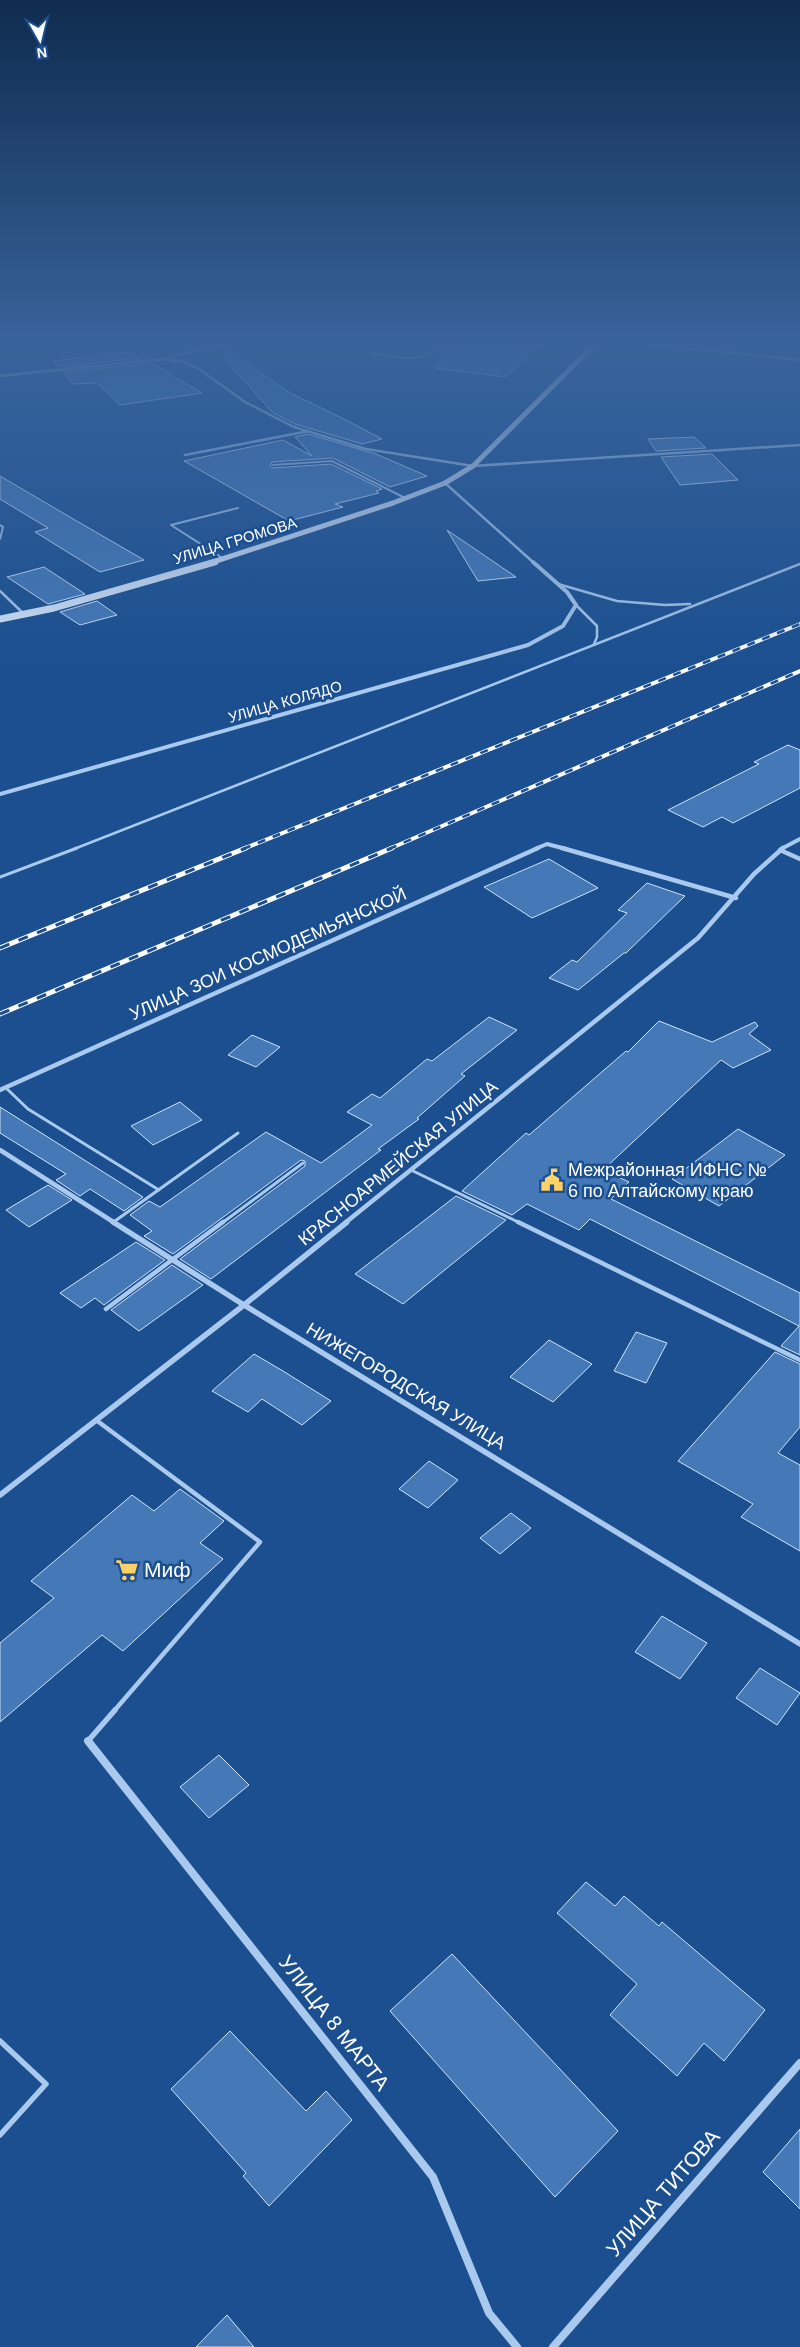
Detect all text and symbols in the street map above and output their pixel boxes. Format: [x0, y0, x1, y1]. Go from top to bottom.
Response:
north arrow [15, 15, 65, 65]
text: N [36, 44, 48, 62]
street label: УЛИЦА ГРОМОВА [171, 514, 299, 567]
street label: УЛИЦА КОЛЯДО [226, 677, 344, 726]
street label: УЛИЦА ЗОИ КОСМОДЕМЬЯНСКОЙ [126, 883, 409, 1024]
street label: КРАСНОАРМЕЙСКАЯ УЛИЦА [294, 1076, 502, 1250]
place label: Межрайонная ИФНС № 6 по Алтайскому краю [568, 1160, 767, 1201]
public building icon: Межрайонная ИФНС № 6 по Алтайскому краю [539, 1167, 565, 1193]
street label: НИЖЕГОРОДСКАЯ УЛИЦА [303, 1318, 509, 1454]
supermarket icon: Миф [114, 1557, 140, 1583]
place label: Миф [144, 1558, 191, 1581]
street label: УЛИЦА 8 МАРТА [275, 1951, 394, 2095]
street label: УЛИЦА ТИТОВА [601, 2125, 724, 2261]

